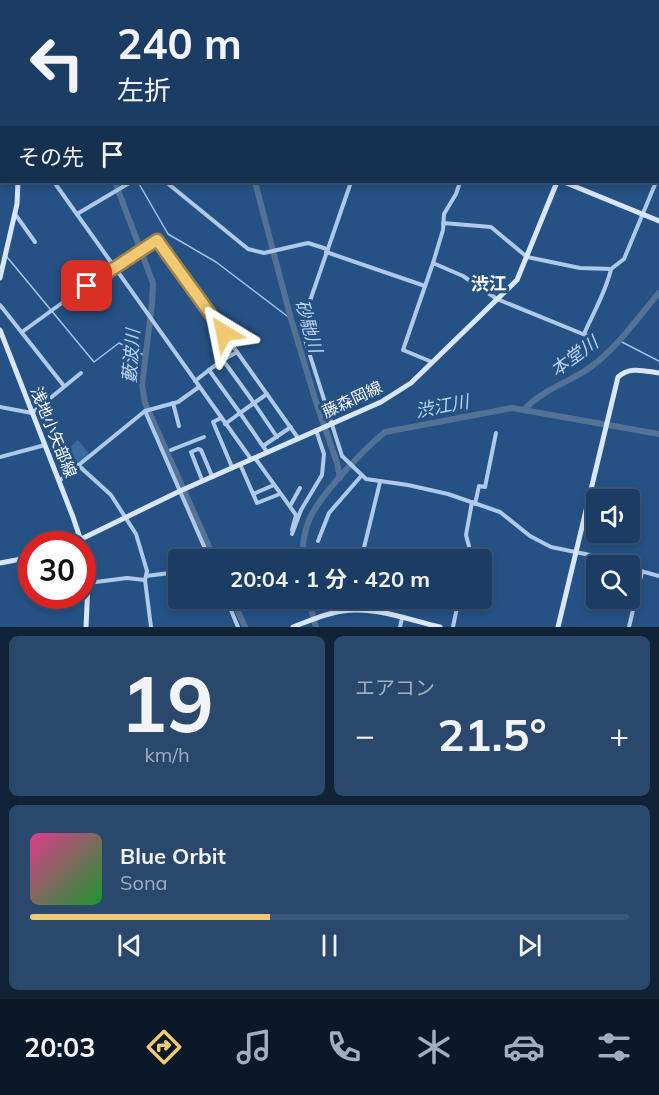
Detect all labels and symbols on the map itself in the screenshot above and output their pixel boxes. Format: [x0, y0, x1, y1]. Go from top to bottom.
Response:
pin [61, 260, 112, 311]
district label: 渋江 [471, 272, 507, 295]
water label: 砂馳川 [291, 297, 328, 357]
position arrow [192, 301, 256, 365]
water label: 藪波川 [118, 326, 144, 384]
water label: 本堂川 [545, 330, 604, 381]
street label: 藤森岡線 [319, 376, 385, 422]
street label: 浅地小矢部線 [27, 384, 81, 480]
water label: 渋江川 [413, 389, 473, 422]
speed limit sign: 30 [18, 531, 96, 609]

